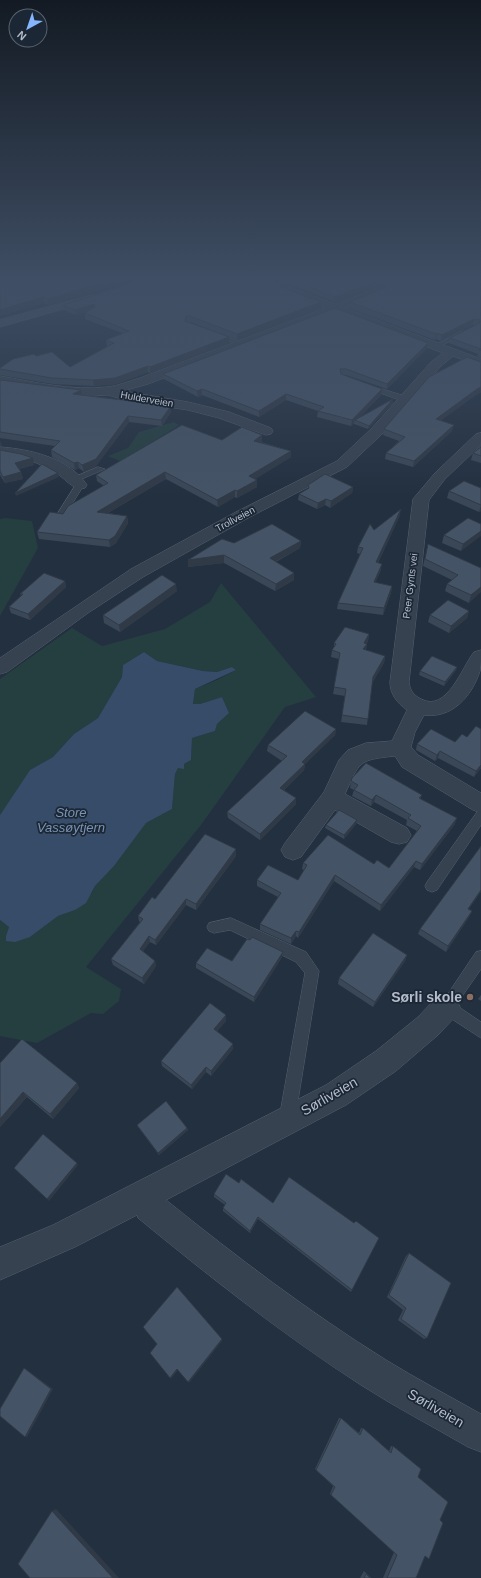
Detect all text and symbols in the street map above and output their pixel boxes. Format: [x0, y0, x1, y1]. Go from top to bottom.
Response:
north arrow [8, 8, 48, 48]
text: N [15, 28, 28, 43]
street label: Hulderveien [120, 389, 174, 409]
street label: Trollveien [213, 504, 257, 534]
street label: Peer Gynts vei [401, 553, 419, 619]
water label: Store Vassøytjern [37, 805, 105, 835]
place label: Sørli skole [391, 989, 462, 1005]
marker: Sørli skole [465, 992, 475, 1002]
street label: Sørliveien [298, 1074, 360, 1118]
street label: Sørliveien [405, 1386, 467, 1430]

